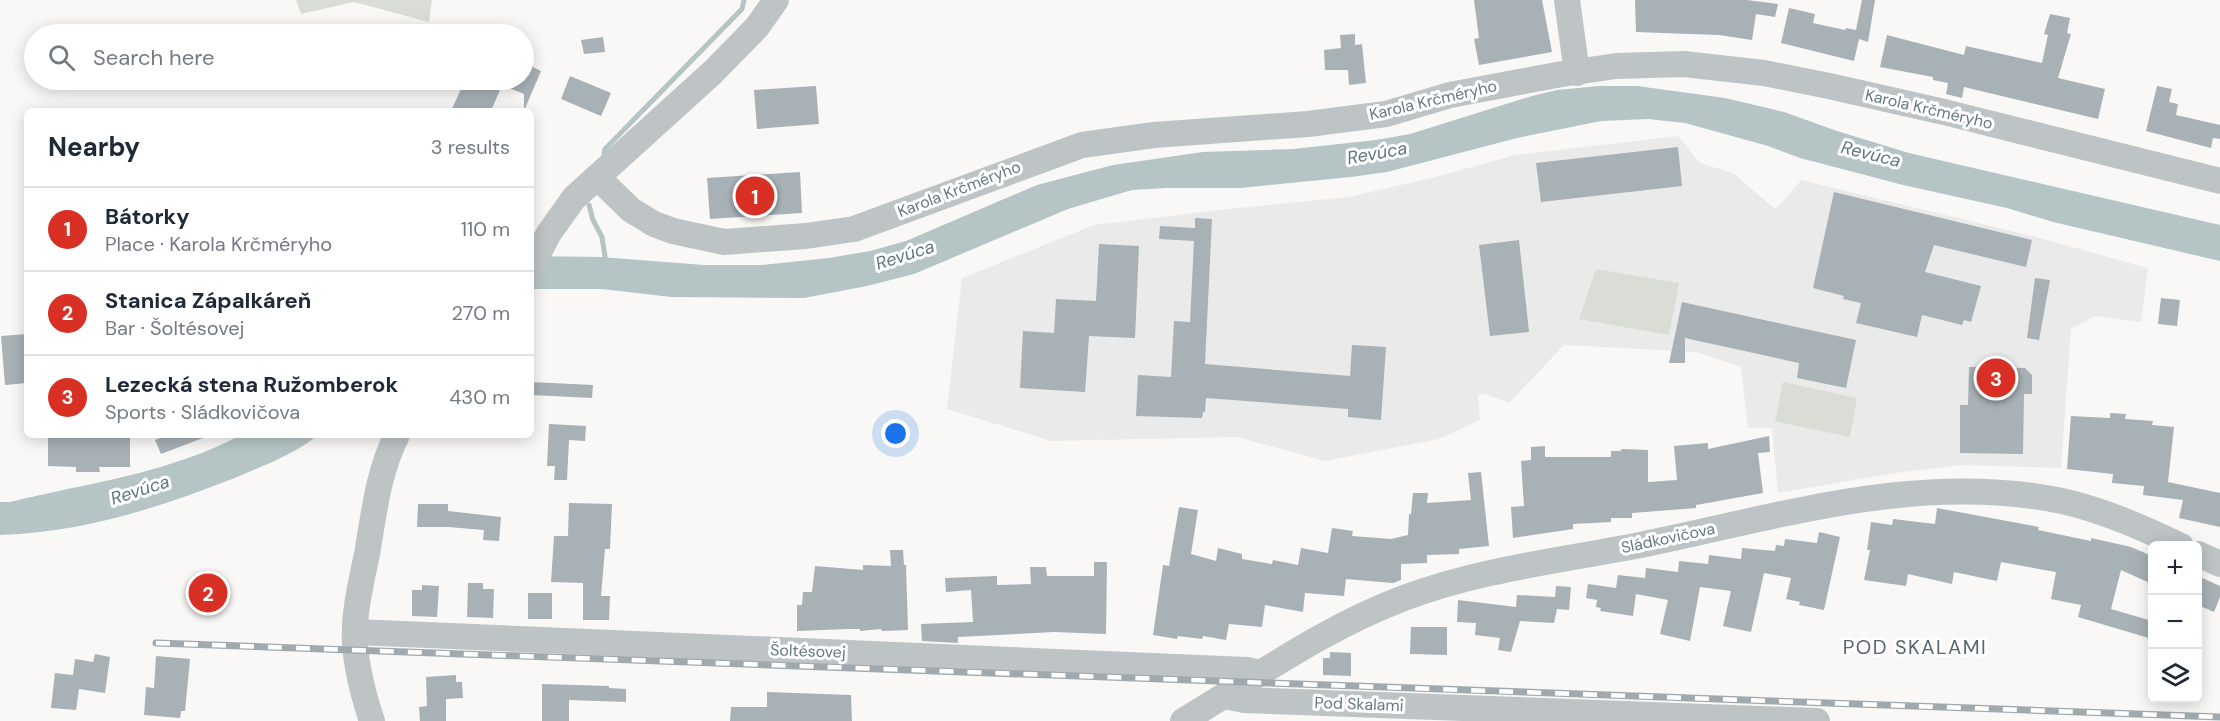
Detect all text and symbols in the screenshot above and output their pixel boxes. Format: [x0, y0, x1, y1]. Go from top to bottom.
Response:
search box [24, 24, 534, 90]
icon: search [45, 41, 78, 74]
text: Search here [93, 43, 214, 72]
street label: Karola Krčméryho [1367, 75, 1499, 125]
street label: Karola Krčméryho [1863, 84, 1995, 134]
text: Nearby [48, 130, 140, 164]
text: 3 results [431, 134, 510, 160]
water label: Revúca [1839, 135, 1903, 173]
water label: Revúca [1345, 136, 1409, 170]
street label: Karola Krčméryho [894, 156, 1024, 222]
pin: 1 [736, 174, 774, 218]
text: Bátorky [105, 202, 189, 231]
text: 1 [64, 216, 71, 242]
text: 110 m [461, 216, 510, 242]
text: Place · Karola Krčméryho [105, 231, 332, 257]
water label: Revúca [872, 234, 938, 276]
text: Stanica Zápalkáreň [105, 286, 311, 315]
text: 2 [62, 300, 73, 326]
text: 270 m [452, 300, 510, 326]
text: Bar · Šoltésovej [105, 315, 244, 341]
pin: 3 [1976, 356, 2016, 400]
text: Lezecká stena Ružomberok [105, 370, 398, 399]
text: 3 [61, 384, 74, 410]
text: 430 m [449, 384, 510, 410]
text: Sports · Sládkovičova [105, 399, 300, 425]
your location [881, 419, 910, 448]
water label: Revúca [107, 469, 173, 511]
street label: Sládkovičova [1619, 518, 1717, 558]
map controls [2148, 541, 2202, 703]
button: + [2148, 541, 2202, 595]
pin: 2 [188, 570, 228, 616]
button: − [2148, 595, 2202, 649]
district label: POD SKALAMI [1843, 634, 1987, 660]
street label: Šoltésovej [770, 639, 846, 663]
button: layers [2148, 649, 2202, 703]
street label: Pod Skalami [1314, 692, 1404, 716]

